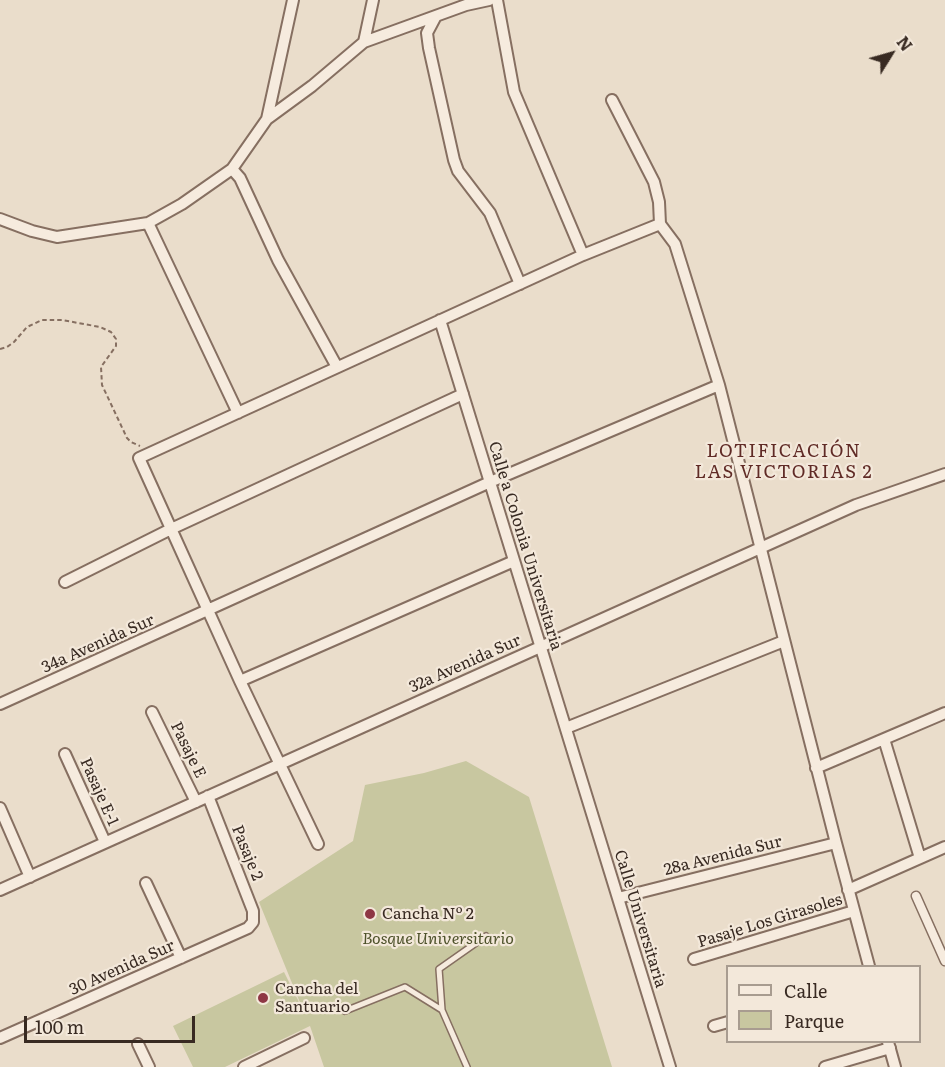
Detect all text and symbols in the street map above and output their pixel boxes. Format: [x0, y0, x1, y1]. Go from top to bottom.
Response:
north arrow [861, 24, 921, 84]
text: N [892, 31, 919, 56]
street label: Calle a Colonia Universitaria [484, 439, 566, 653]
district label: LOTIFICACIÓN LAS VICTORIAS 2 [695, 441, 873, 484]
street label: 34a Avenida Sur [39, 611, 157, 677]
street label: 32a Avenida Sur [406, 631, 524, 697]
street label: Pasaje E [166, 719, 210, 781]
street label: Pasaje E-1 [75, 755, 123, 829]
street label: Pasaje 2 [227, 822, 267, 884]
street label: 28a Avenida Sur [662, 832, 784, 880]
street label: Calle Universitaria [610, 848, 670, 990]
street label: Pasaje Los Girasoles [695, 890, 845, 952]
place label: Cancha Nº 2 [382, 904, 474, 924]
marker: Cancha Nº 2 [363, 907, 377, 921]
park label: Bosque Universitario [362, 929, 514, 949]
street label: 30 Avenida Sur [66, 936, 178, 1000]
legend [726, 965, 921, 1043]
text: Calle [784, 977, 827, 1004]
place label: Cancha del Santuario [275, 979, 358, 1017]
marker: Cancha del Santuario [256, 991, 270, 1005]
scale bar [27, 1004, 198, 1042]
text: Parque [784, 1007, 844, 1034]
text: 100 m [35, 1013, 84, 1040]

